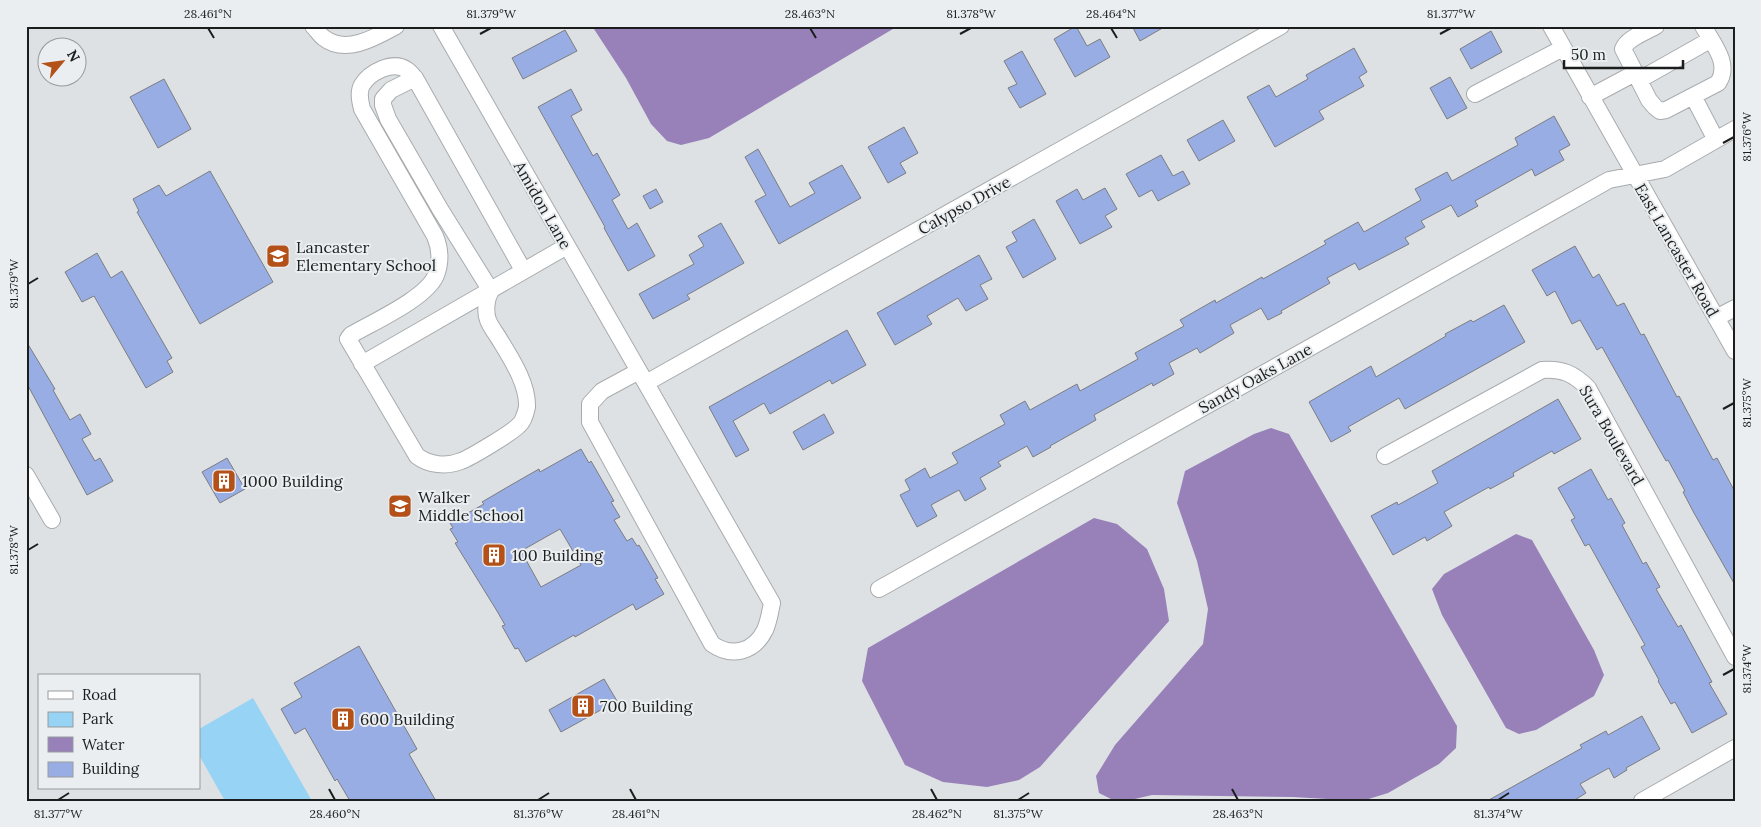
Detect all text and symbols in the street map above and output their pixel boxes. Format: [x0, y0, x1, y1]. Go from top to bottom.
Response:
text: 28.461°N [184, 6, 232, 21]
text: 81.379°W [466, 6, 517, 21]
text: 28.463°N [785, 6, 835, 21]
text: 81.378°W [946, 6, 997, 21]
text: 28.464°N [1086, 6, 1136, 21]
text: 81.377°W [1427, 6, 1476, 21]
north arrow [38, 38, 88, 88]
scale bar [1564, 38, 1682, 70]
text: 50 m [1571, 45, 1606, 64]
text: N [63, 47, 84, 65]
text: 81.376°W [1739, 111, 1754, 162]
street label: Amidon Lane [509, 157, 576, 253]
street label: Calypso Drive [914, 171, 1014, 239]
street label: East Lancaster Road [1631, 180, 1724, 321]
place label: Lancaster Elementary School [296, 237, 436, 275]
school or university icon: Lancaster Elementary School [265, 243, 291, 269]
text: 81.379°W [6, 258, 21, 309]
street label: Sandy Oaks Lane [1195, 338, 1315, 417]
text: 81.375°W [1739, 377, 1754, 428]
street label: Sura Boulevard [1575, 381, 1649, 489]
building icon: 1000 Building [211, 468, 237, 494]
place label: 1000 Building [242, 471, 344, 491]
place label: Walker Middle School [418, 487, 524, 525]
school or university icon: Walker Middle School [387, 493, 413, 519]
text: 81.378°W [6, 524, 21, 575]
building icon: 100 Building [481, 542, 507, 568]
place label: 100 Building [512, 545, 604, 565]
text: 81.374°W [1739, 643, 1754, 693]
legend [38, 674, 200, 790]
text: Road [82, 685, 117, 704]
building icon: 700 Building [570, 693, 596, 719]
place label: 700 Building [600, 696, 693, 716]
building icon: 600 Building [330, 706, 356, 732]
text: Park [82, 709, 113, 728]
place label: 600 Building [360, 709, 455, 729]
text: Water [82, 735, 125, 754]
text: Building [82, 759, 140, 778]
text: 81.377°W [34, 806, 83, 821]
text: 28.460°N [309, 806, 361, 821]
text: 81.376°W [513, 806, 564, 821]
text: 28.461°N [612, 806, 660, 821]
text: 28.462°N [912, 806, 962, 821]
text: 81.375°W [993, 806, 1044, 821]
text: 28.463°N [1213, 806, 1263, 821]
text: 81.374°W [1474, 806, 1524, 821]

